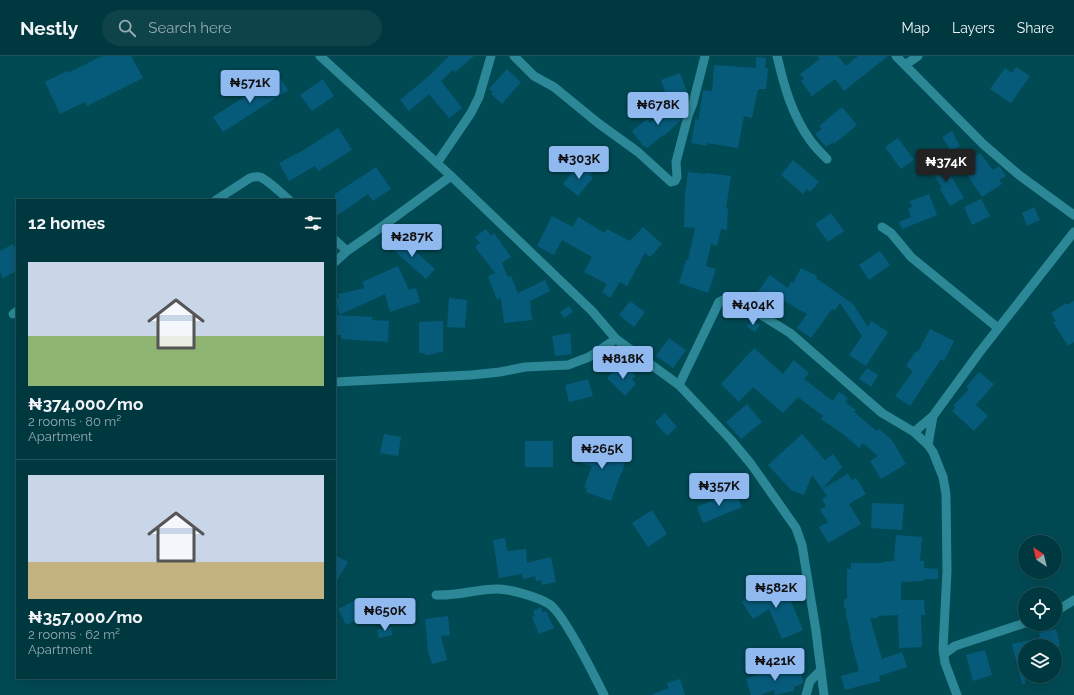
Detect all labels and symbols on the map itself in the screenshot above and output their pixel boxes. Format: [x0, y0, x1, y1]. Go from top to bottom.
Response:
pin: ₦571K [222, 70, 278, 104]
pin: ₦678K [630, 92, 686, 126]
pin: ₦303K [551, 146, 607, 180]
pin: ₦374K [918, 149, 974, 183]
pin: ₦287K [384, 224, 440, 258]
pin: ₦404K [725, 292, 781, 326]
pin: ₦818K [595, 346, 651, 380]
pin: ₦265K [574, 436, 630, 470]
pin: ₦357K [691, 473, 747, 507]
north arrow [1018, 535, 1062, 579]
pin: ₦582K [748, 575, 804, 609]
pin: ₦650K [357, 598, 413, 632]
pin: ₦421K [747, 648, 803, 682]

